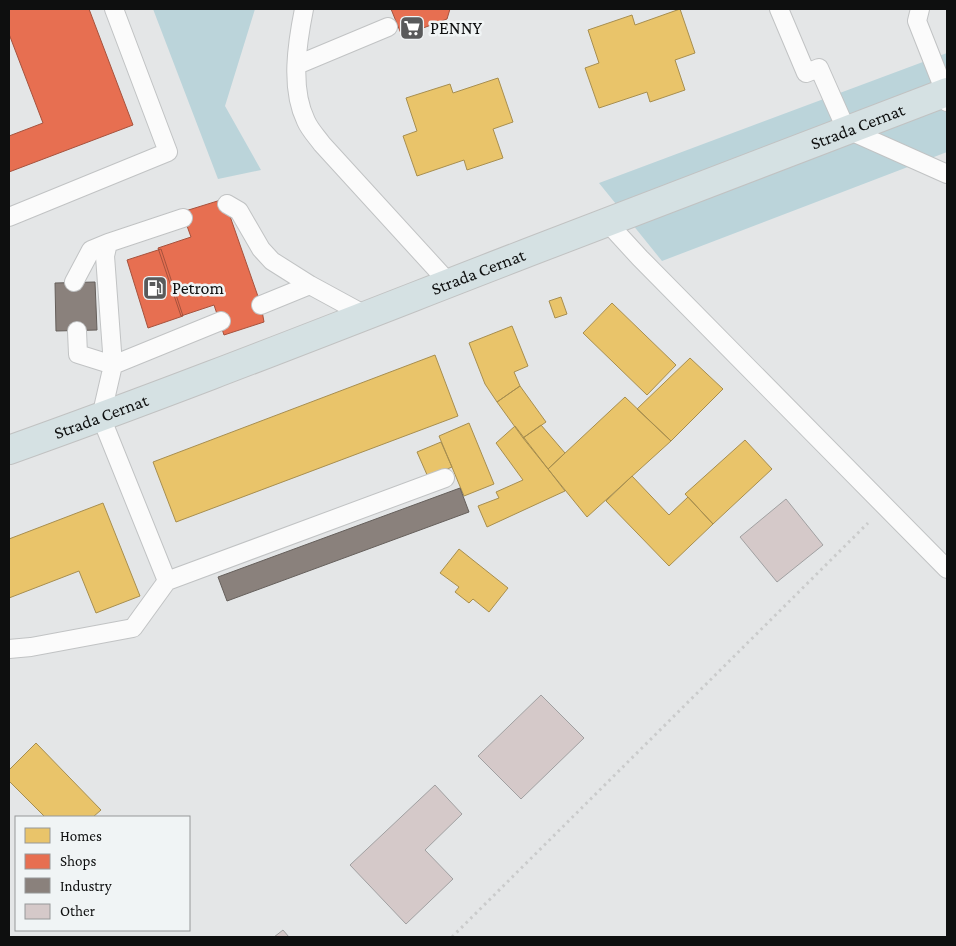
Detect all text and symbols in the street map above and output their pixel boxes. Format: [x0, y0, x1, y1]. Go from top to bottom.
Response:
supermarket icon: PENNY [399, 15, 425, 41]
place label: PENNY [430, 18, 482, 38]
street label: Strada Cernat [808, 99, 908, 154]
street label: Strada Cernat [429, 244, 529, 299]
fuel station icon: Petrom [142, 275, 168, 301]
place label: Petrom [172, 278, 224, 298]
street label: Strada Cernat [51, 390, 152, 443]
legend [15, 816, 190, 931]
text: Homes [60, 828, 102, 844]
text: Shops [60, 853, 96, 870]
text: Industry [60, 878, 112, 895]
text: Other [60, 903, 96, 919]

